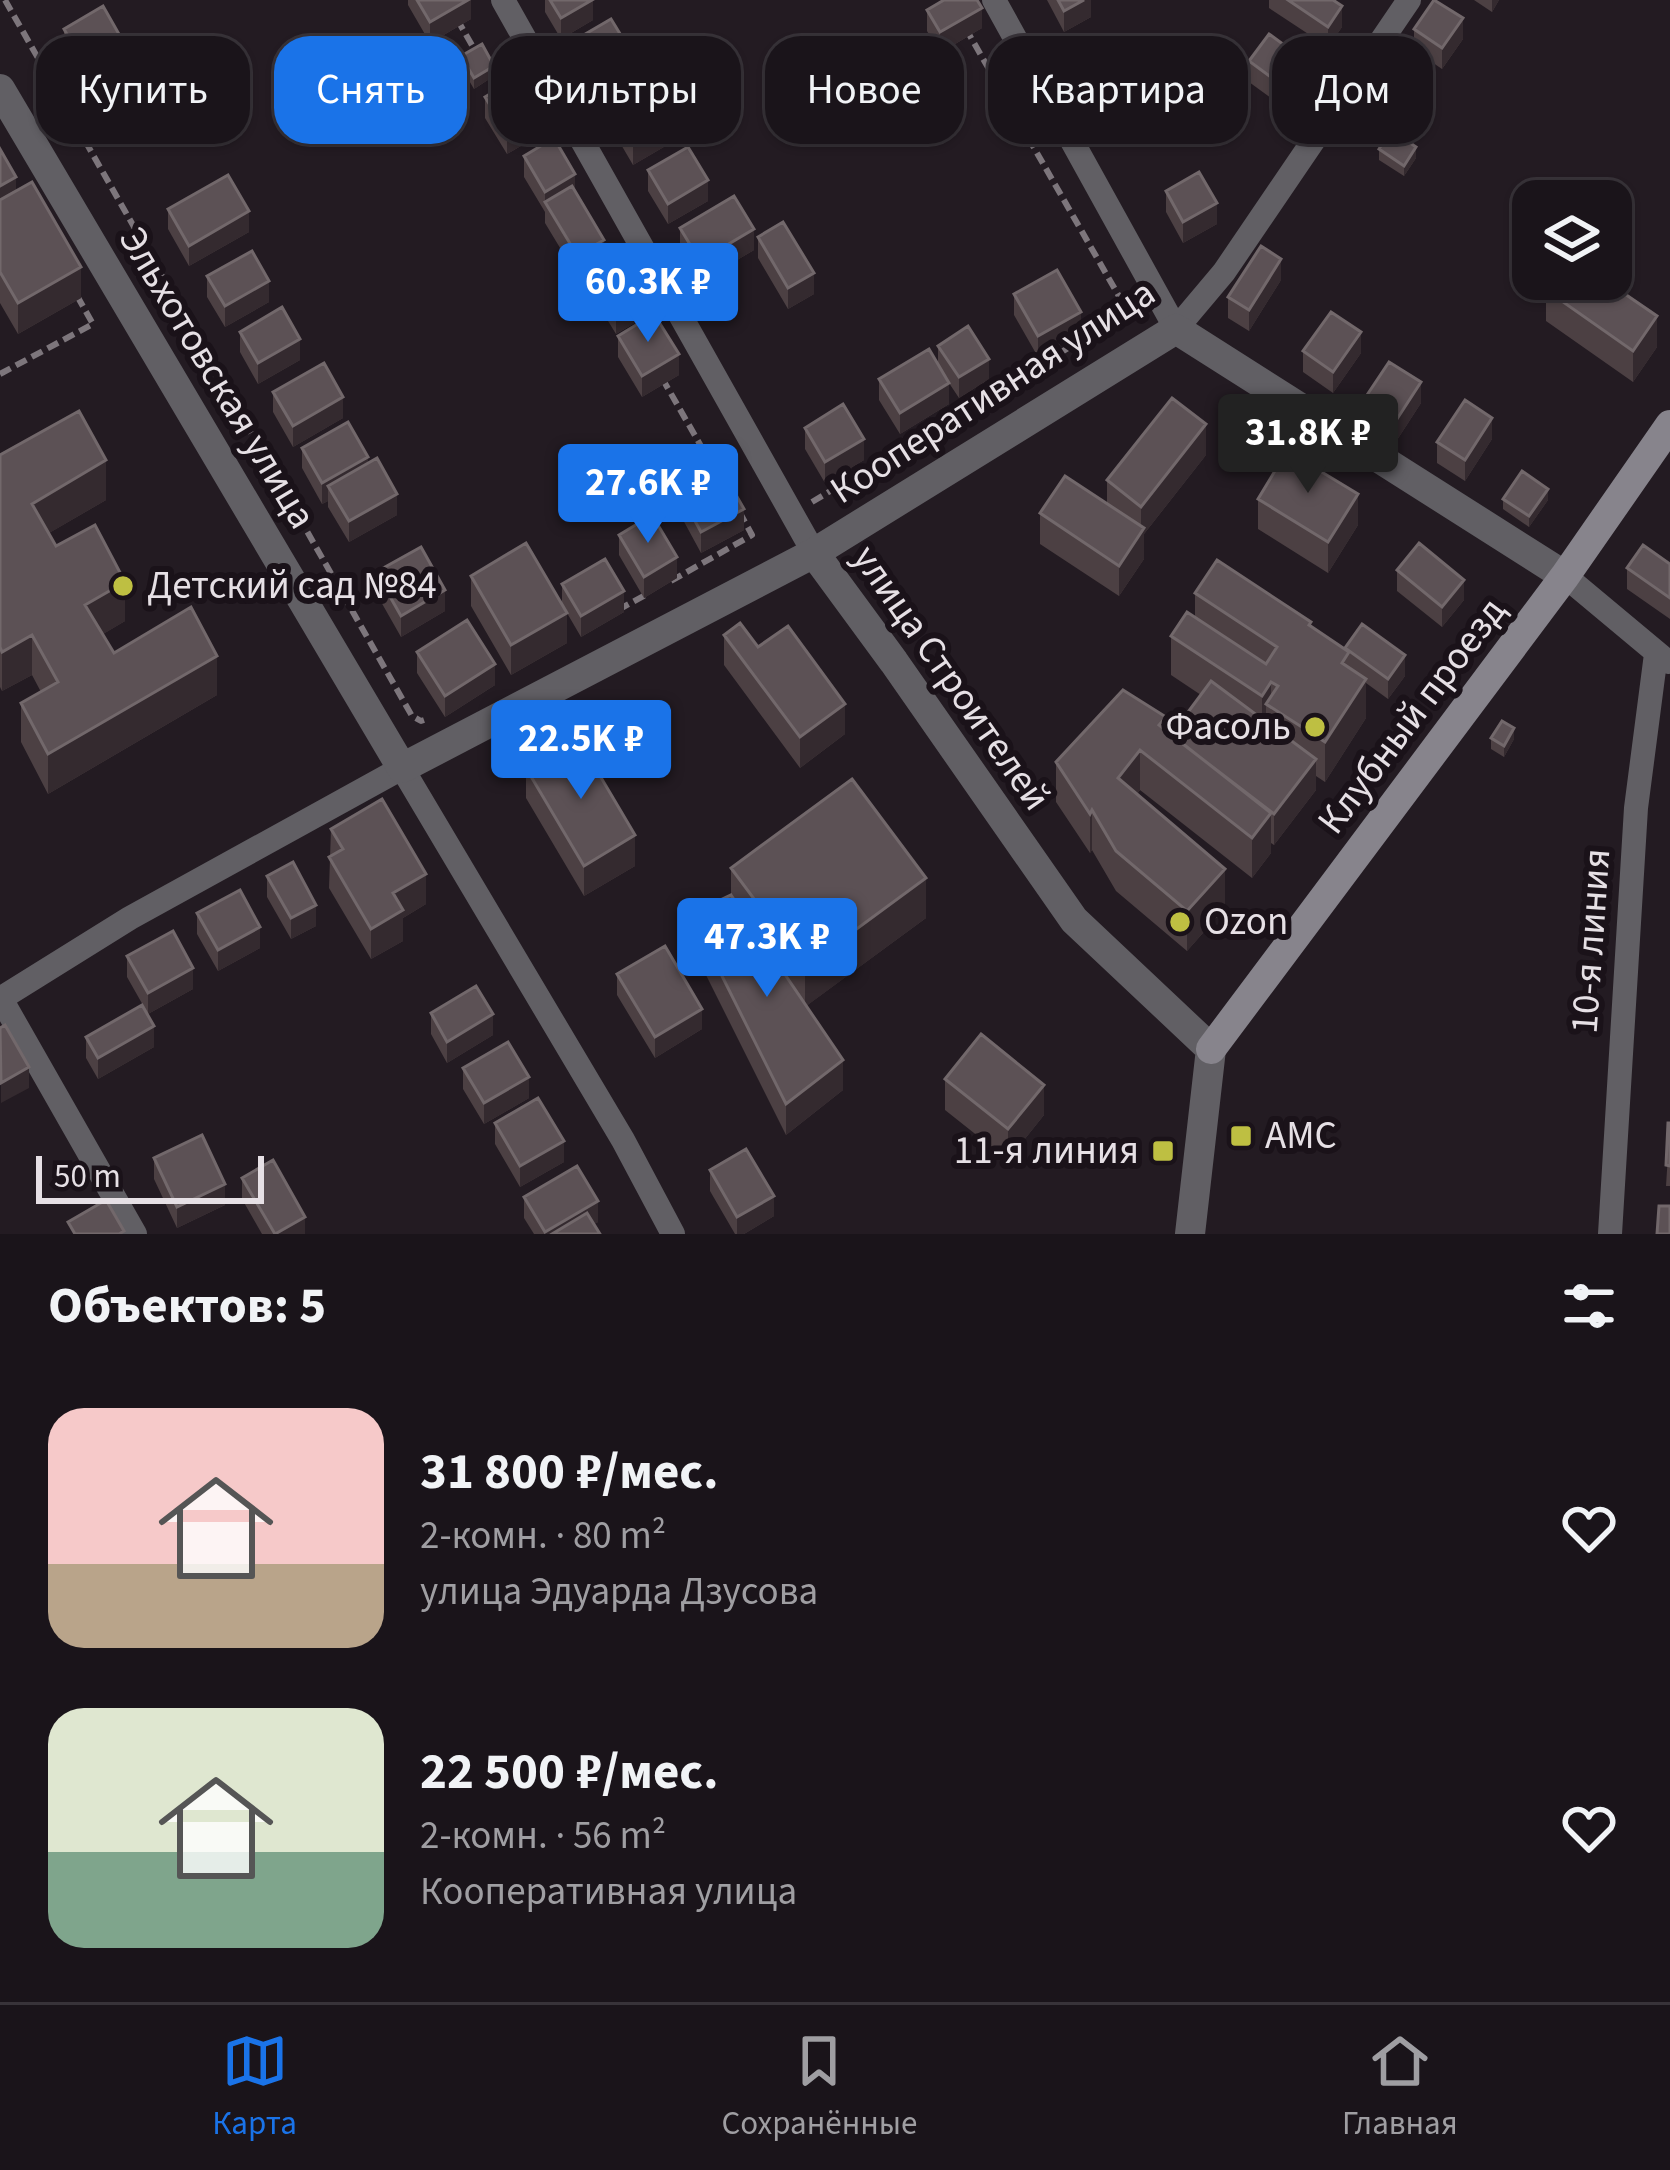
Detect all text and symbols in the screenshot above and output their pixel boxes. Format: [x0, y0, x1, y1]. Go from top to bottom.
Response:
chip: Купить [36, 36, 250, 144]
chip: Снять [274, 36, 467, 144]
chip: Фильтры [491, 36, 741, 144]
chip: Новое [765, 36, 964, 144]
chip: Квартира [988, 36, 1248, 144]
chip: Дом [1272, 36, 1433, 144]
map controls [1512, 180, 1632, 300]
button: layers [1512, 180, 1632, 300]
street label: Эльхотовская улица [105, 216, 329, 540]
pin: 60.3K ₽ [537, 243, 759, 345]
text: 60.3K ₽ [585, 254, 711, 310]
street label: Кооперативная улица [820, 266, 1166, 518]
pin: 31.8K ₽ [1197, 394, 1419, 496]
text: 31.8K ₽ [1245, 405, 1371, 461]
pin: 27.6K ₽ [537, 444, 759, 546]
text: 27.6K ₽ [585, 455, 711, 511]
street label: улица Строителей [838, 534, 1064, 822]
place label: Детский сад №84 [147, 558, 437, 614]
marker: Детский сад №84 [110, 573, 136, 599]
street label: Клубный проезд [1304, 586, 1520, 846]
place label: Фасоль [1166, 699, 1291, 755]
pin: 22.5K ₽ [470, 700, 692, 802]
text: 22.5K ₽ [518, 711, 644, 767]
marker: Фасоль [1302, 714, 1328, 740]
street label: 10-я линия [1557, 847, 1625, 1035]
place label: Ozon [1204, 894, 1288, 950]
pin: 47.3K ₽ [656, 898, 878, 1000]
text: 47.3K ₽ [704, 909, 830, 965]
marker: Ozon [1167, 909, 1193, 935]
place label: АМС [1265, 1108, 1337, 1164]
place label: 11-я линия [954, 1123, 1139, 1179]
marker: АМС [1228, 1123, 1254, 1149]
marker: 11-я линия [1150, 1138, 1176, 1164]
scale bar [36, 1150, 264, 1203]
text: 50 m [54, 1153, 121, 1200]
text: Объектов: 5 [48, 1270, 326, 1342]
icon: filters [1556, 1273, 1622, 1339]
text: 31 800 ₽/мес. [420, 1436, 718, 1508]
icon: home [144, 1456, 288, 1600]
icon: heart [1556, 1495, 1622, 1561]
text: 2-комн. · 80 m² [420, 1508, 666, 1564]
text: улица Эдуарда Дзусова [420, 1564, 818, 1620]
text: 22 500 ₽/мес. [420, 1736, 718, 1808]
icon: home [144, 1756, 288, 1900]
icon: heart [1556, 1795, 1622, 1861]
text: 2-комн. · 56 m² [420, 1808, 666, 1864]
text: Кооперативная улица [420, 1864, 797, 1920]
tab: Карта [212, 2028, 297, 2147]
tab: Сохранённые [721, 2028, 917, 2147]
tab: Главная [1342, 2028, 1458, 2147]

